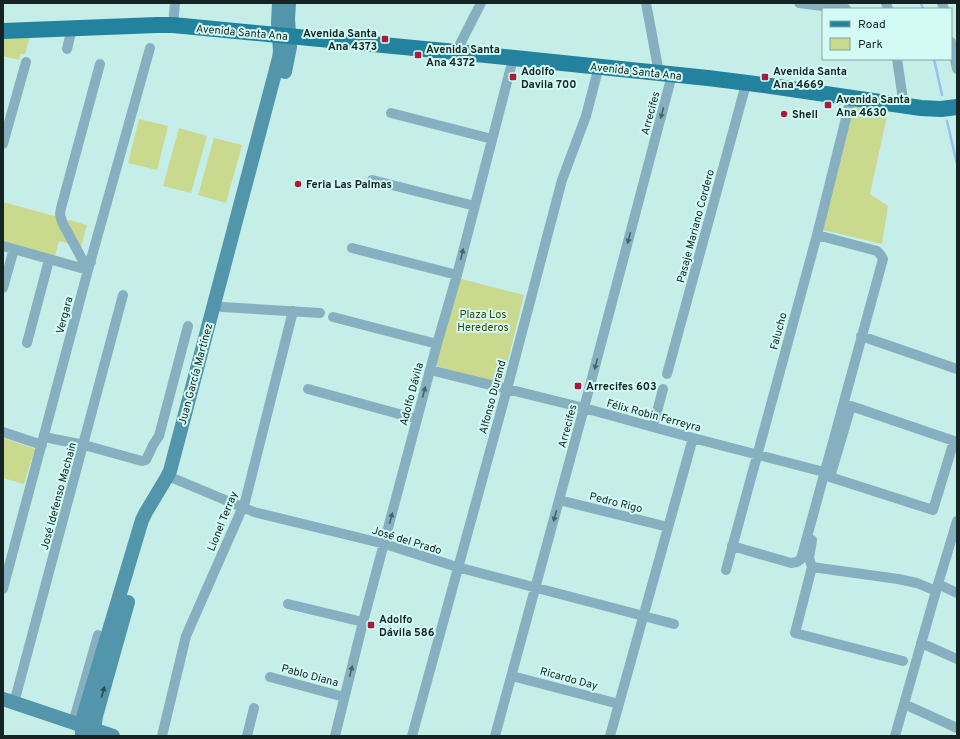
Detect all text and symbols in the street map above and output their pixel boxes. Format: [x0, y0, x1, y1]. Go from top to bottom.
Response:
legend [822, 8, 952, 60]
text: Road [858, 17, 886, 33]
street label: Avenida Santa Ana [195, 22, 289, 44]
place label: Avenida Santa Ana 4373 [303, 27, 377, 54]
marker: Avenida Santa Ana 4373 [380, 34, 390, 44]
text: Park [858, 37, 883, 53]
place label: Avenida Santa Ana 4372 [426, 43, 500, 70]
marker: Avenida Santa Ana 4372 [413, 50, 423, 60]
street label: Avenida Santa Ana [589, 60, 683, 84]
place label: Adolfo Davila 700 [521, 65, 576, 92]
place label: Avenida Santa Ana 4669 [773, 65, 847, 92]
marker: Adolfo Davila 700 [508, 72, 518, 82]
marker: Avenida Santa Ana 4669 [760, 72, 770, 82]
street label: Arrecifes [638, 90, 663, 137]
place label: Avenida Santa Ana 4630 [836, 93, 910, 120]
marker: Avenida Santa Ana 4630 [823, 100, 833, 110]
one-way arrow [659, 107, 665, 119]
place label: Shell [792, 108, 818, 122]
marker: Shell [779, 109, 789, 119]
street label: Pasaje Mariano Cordero [674, 168, 718, 285]
place label: Feria Las Palmas [306, 178, 392, 192]
marker: Feria Las Palmas [293, 179, 303, 189]
one-way arrow [626, 232, 632, 244]
one-way arrow [460, 247, 466, 260]
street label: Vergara [53, 295, 77, 336]
park label: Plaza Los Herederos [457, 308, 509, 335]
street label: Falucho [767, 311, 791, 351]
street label: Juan García Martínez [176, 322, 216, 427]
one-way arrow [593, 358, 599, 370]
street label: Alfonso Durand [476, 359, 510, 436]
street label: Adolfo Dávila [397, 361, 427, 427]
place label: Arrecifes 603 [586, 380, 657, 394]
marker: Arrecifes 603 [573, 381, 583, 391]
one-way arrow [421, 386, 427, 398]
street label: Félix Robin Ferreyra [605, 397, 703, 435]
street label: Arrecifes [555, 403, 580, 450]
street label: José Idefenso Machain [38, 441, 80, 552]
street label: Lionel Terray [205, 489, 241, 554]
street label: Pedro Rigo [588, 490, 644, 516]
one-way arrow [551, 510, 557, 523]
one-way arrow [389, 512, 395, 524]
street label: José del Prado [370, 524, 443, 558]
place label: Adolfo Dávila 586 [379, 613, 435, 640]
marker: Adolfo Dávila 586 [366, 620, 376, 630]
street label: Pablo Diana [280, 662, 340, 690]
one-way arrow [348, 665, 354, 677]
street label: Ricardo Day [538, 665, 599, 693]
one-way arrow [100, 686, 106, 698]

